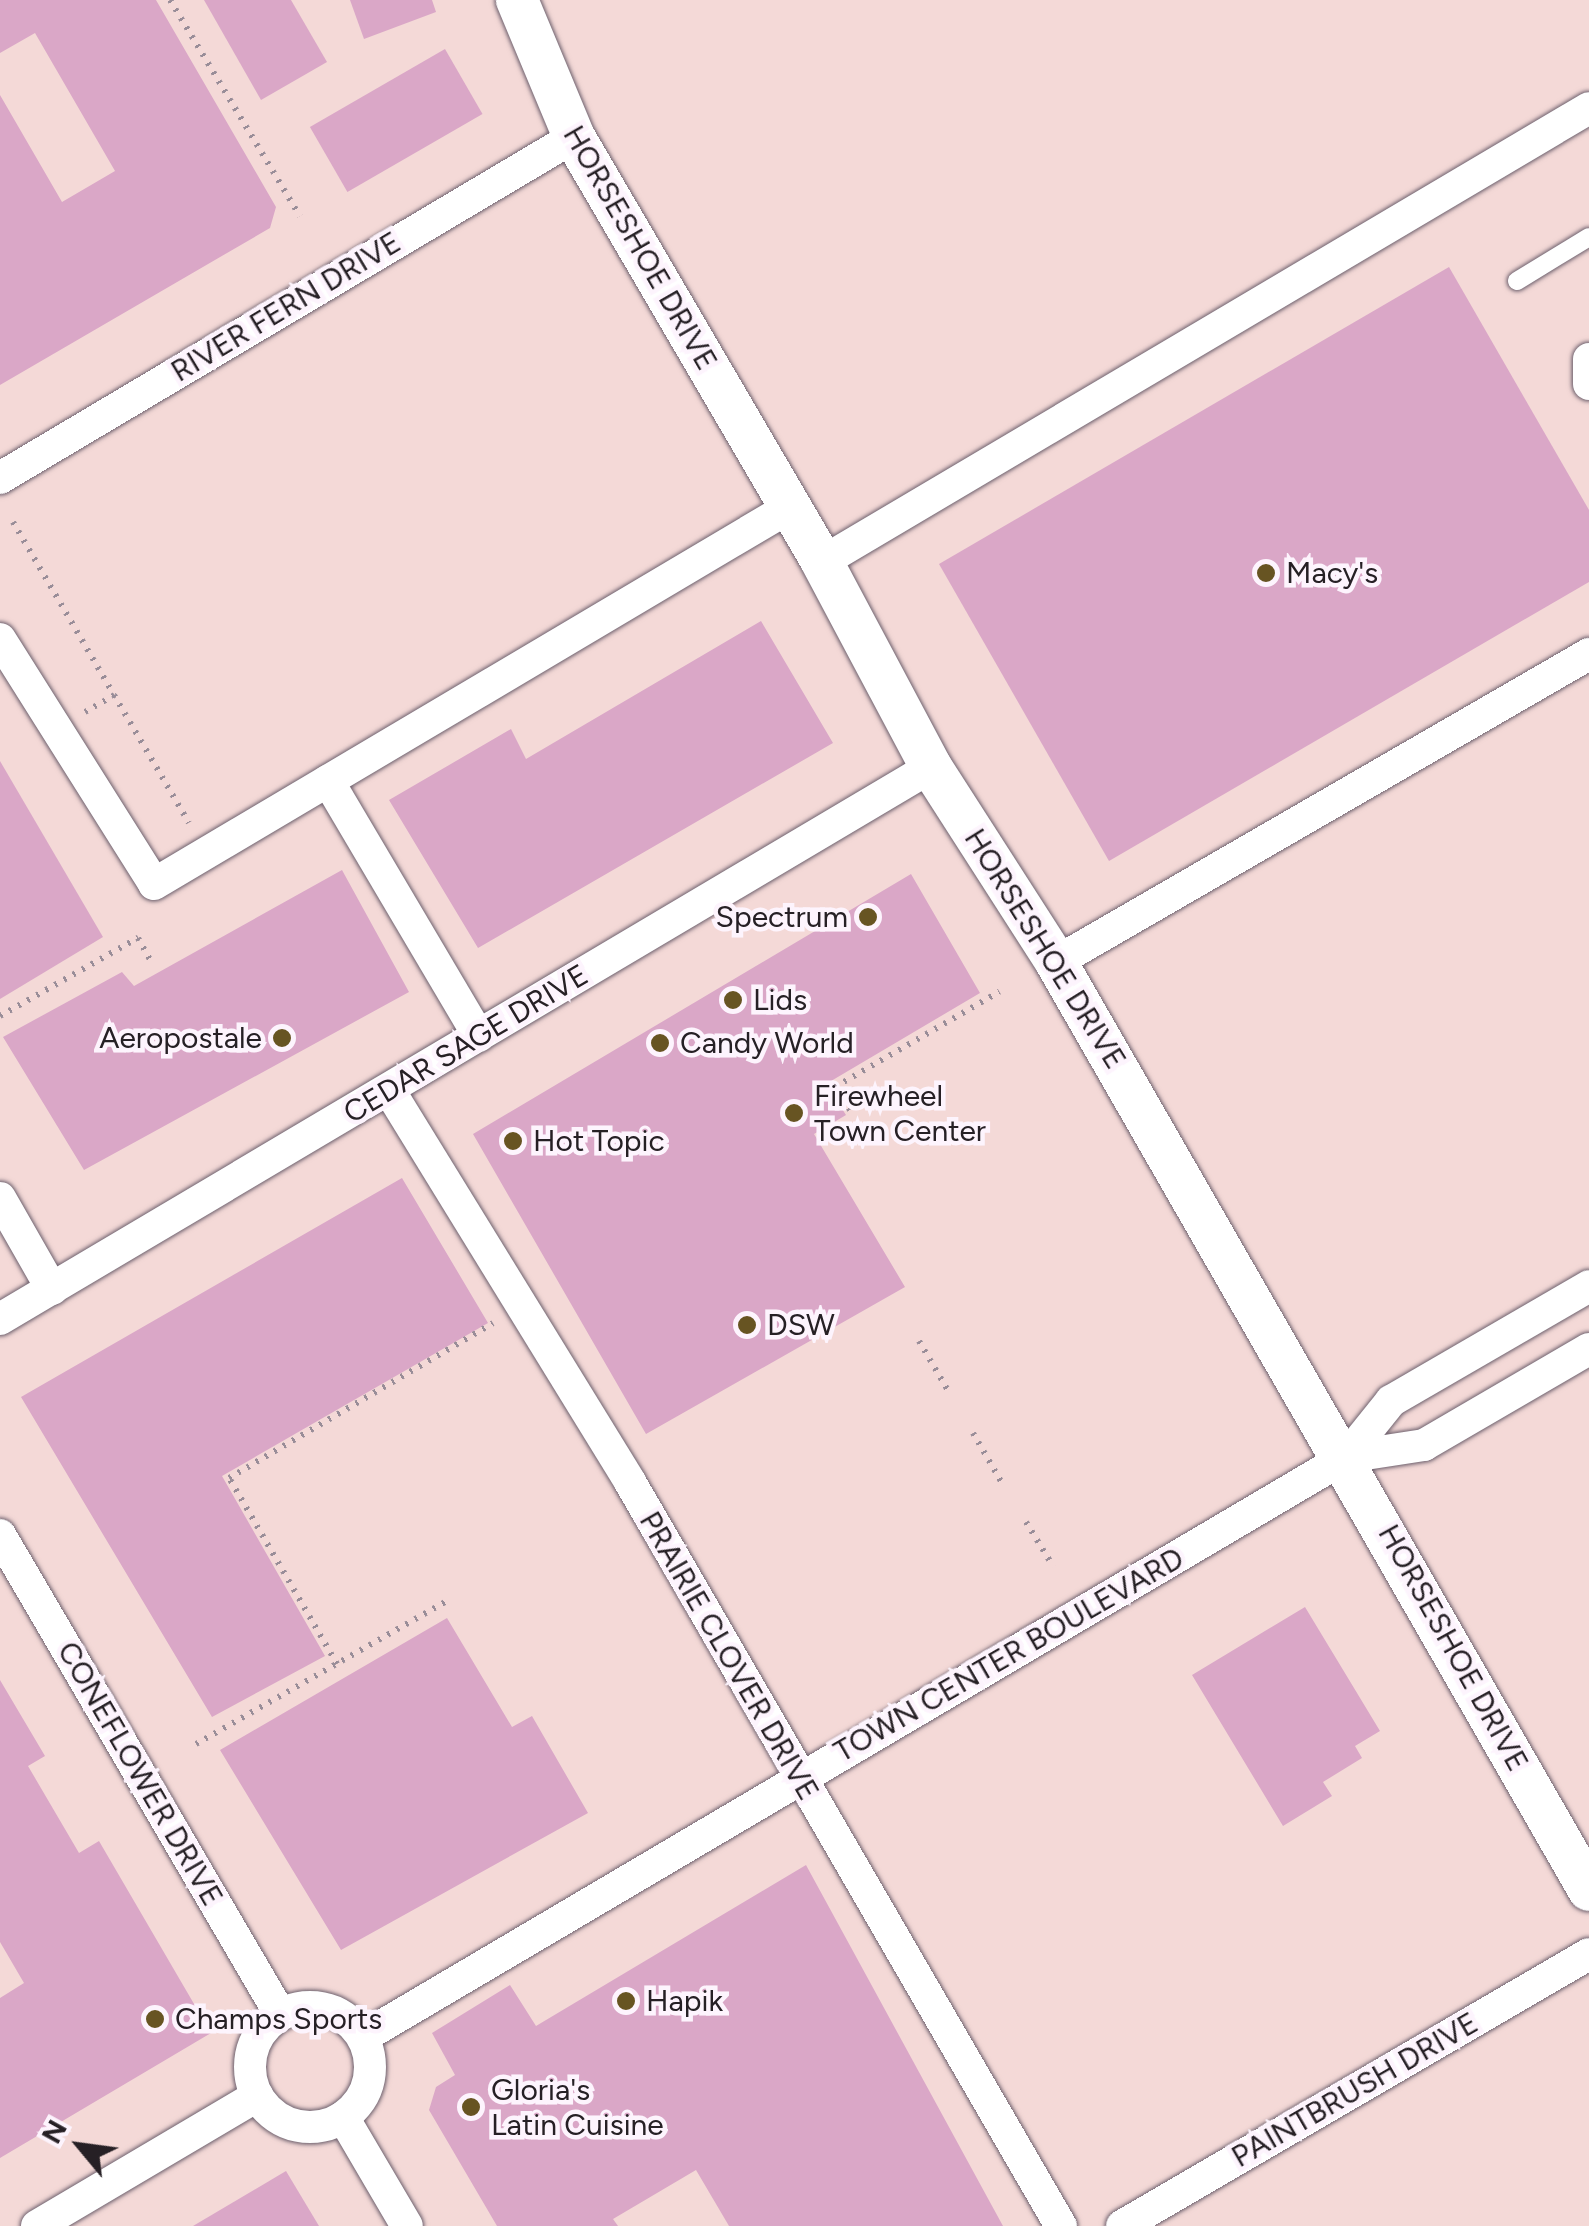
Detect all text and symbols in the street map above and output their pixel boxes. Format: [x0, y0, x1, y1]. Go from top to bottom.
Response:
street label: HORSESHOE DRIVE [555, 119, 725, 377]
street label: RIVER FERN DRIVE [165, 224, 407, 390]
place label: Macy's [1286, 555, 1378, 591]
marker: Macy's [1255, 562, 1277, 584]
street label: HORSESHOE DRIVE [957, 822, 1133, 1076]
place label: Spectrum [715, 899, 848, 935]
marker: Spectrum [857, 906, 879, 928]
street label: CEDAR SAGE DRIVE [337, 957, 595, 1131]
place label: Lids [753, 982, 807, 1018]
marker: Lids [722, 989, 744, 1011]
place label: Aeropostale [99, 1020, 262, 1056]
place label: Candy World [680, 1025, 854, 1061]
marker: Aeropostale [271, 1027, 293, 1049]
marker: Candy World [649, 1032, 671, 1054]
place label: Firewheel Town Center [814, 1078, 986, 1148]
marker: Firewheel Town Center [783, 1102, 805, 1124]
place label: Hot Topic [533, 1123, 665, 1159]
marker: Hot Topic [502, 1130, 524, 1152]
place label: DSW [767, 1307, 835, 1343]
marker: DSW [736, 1314, 758, 1336]
street label: PRAIRIE CLOVER DRIVE [632, 1505, 826, 1807]
street label: HORSESHOE DRIVE [1370, 1518, 1536, 1778]
street label: TOWN CENTER BOULEVARD [828, 1540, 1190, 1770]
street label: CONEFLOWER DRIVE [50, 1635, 230, 1913]
place label: Hapik [646, 1983, 723, 2019]
marker: Hapik [615, 1990, 637, 2012]
place label: Champs Sports [175, 2001, 382, 2037]
street label: PAINTBRUSH DRIVE [1225, 2005, 1485, 2175]
marker: Champs Sports [144, 2008, 166, 2030]
place label: Gloria's Latin Cuisine [491, 2072, 664, 2142]
north arrow [30, 2096, 130, 2196]
marker: Gloria's Latin Cuisine [460, 2096, 482, 2118]
text: N [34, 2114, 74, 2149]

